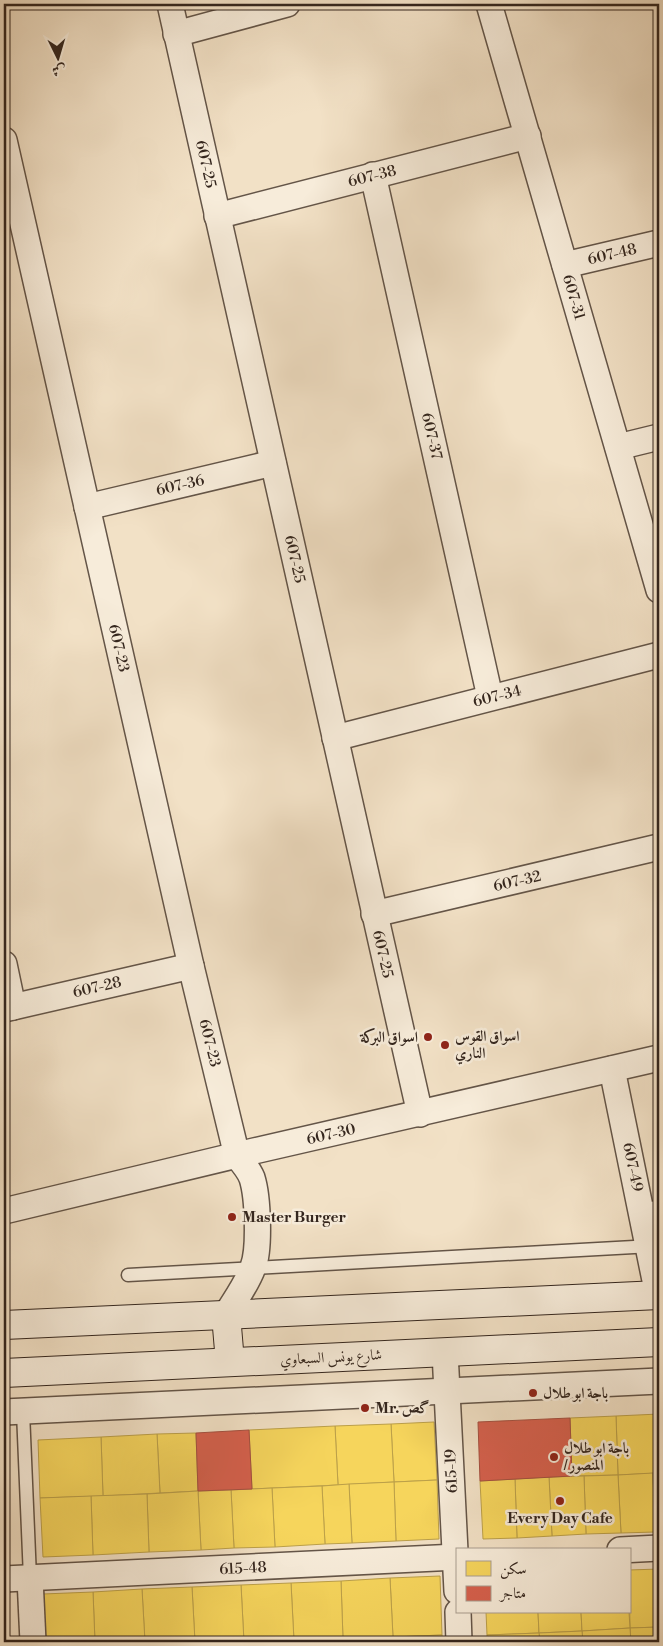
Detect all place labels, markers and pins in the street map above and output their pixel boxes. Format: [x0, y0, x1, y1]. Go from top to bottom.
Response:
place label: اسواق القوس الناري [455, 1027, 520, 1065]
place label: اسواق البركة [359, 1028, 418, 1047]
marker: اسواق البركة [422, 1031, 434, 1043]
marker: اسواق القوس الناري [439, 1039, 451, 1051]
place label: Master Burger [242, 1208, 346, 1227]
marker: Master Burger [226, 1211, 238, 1223]
place label: باجة ابو طلال [543, 1384, 608, 1403]
marker: باجة ابو طلال [527, 1387, 539, 1399]
place label: Mr. گص [375, 1399, 429, 1418]
marker: Mr. گص [359, 1402, 371, 1414]
place label: باجة ابو طلال / المنصور [563, 1439, 629, 1475]
marker: باجة ابو طلال / المنصور [548, 1451, 560, 1463]
marker: Every Day Cafe [554, 1495, 566, 1507]
place label: Every Day Cafe [507, 1509, 613, 1528]

